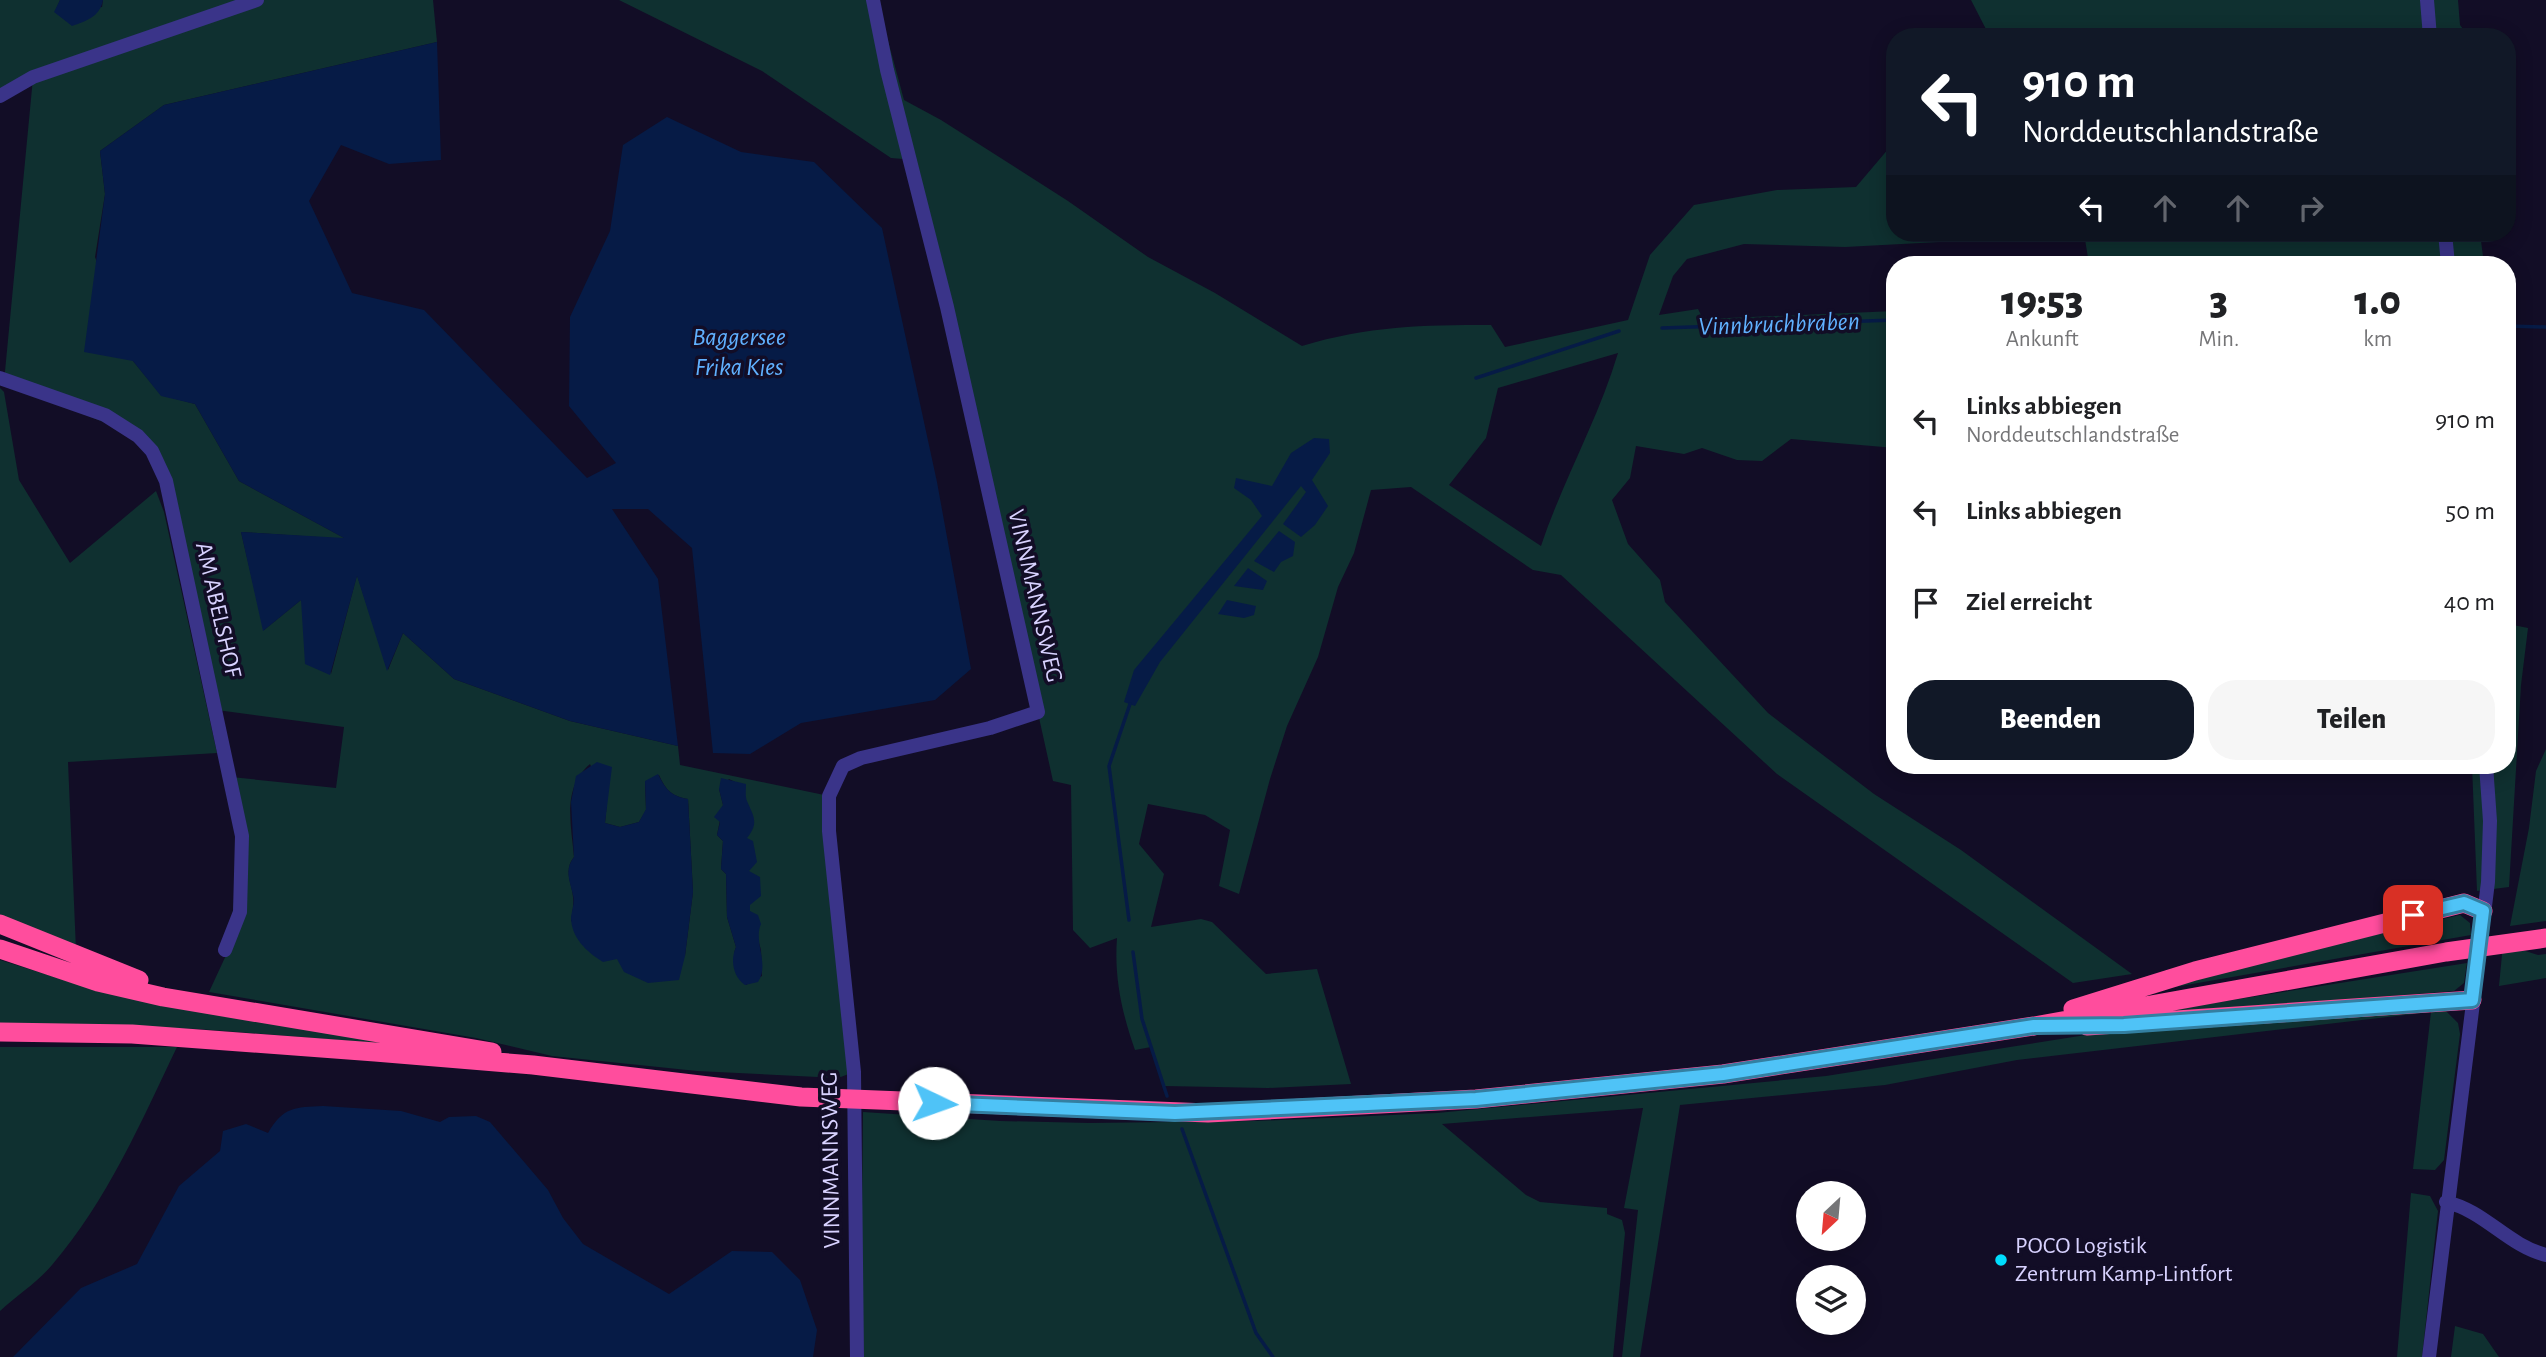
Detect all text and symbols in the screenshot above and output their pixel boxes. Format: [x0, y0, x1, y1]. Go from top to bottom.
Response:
icon: left [1907, 56, 1998, 147]
text: 910 m [2022, 58, 2136, 107]
text: Norddeutschlandstraße [2022, 116, 2319, 148]
icon: left [2073, 189, 2111, 227]
icon: ahead [2146, 189, 2184, 227]
icon: ahead [2219, 189, 2257, 227]
icon: right [2292, 189, 2330, 227]
text: 19:53 [2001, 280, 2083, 322]
text: 3 [2210, 280, 2228, 322]
text: 1.0 [2354, 280, 2401, 322]
water label: Vinnbruchbraben [1698, 308, 1860, 340]
water label: Baggersee Frika Kies [692, 324, 786, 380]
text: Ankunft [2006, 328, 2079, 351]
text: Min. [2198, 328, 2239, 351]
text: km [2363, 328, 2392, 351]
text: Links abbiegen [1966, 393, 2122, 419]
icon: left [1907, 402, 1945, 440]
text: 910 m [2435, 407, 2495, 433]
text: Norddeutschlandstraße [1966, 424, 2179, 447]
icon: left [1907, 493, 1945, 531]
text: Links abbiegen [1966, 498, 2122, 524]
text: 50 m [2445, 498, 2495, 524]
street label: VINNMANNSWEG [1003, 507, 1067, 685]
street label: AM ABELSHOF [191, 540, 245, 681]
icon: arrive [1907, 584, 1945, 622]
text: Ziel erreicht [1966, 589, 2092, 615]
text: 40 m [2444, 589, 2495, 615]
button: Beenden [1907, 680, 2194, 760]
button: Teilen [2208, 680, 2495, 760]
pin [2383, 885, 2443, 945]
icon: arrive [2394, 896, 2432, 934]
position arrow [897, 1066, 971, 1140]
street label: VINNMANNSWEG [817, 1071, 845, 1249]
north arrow [1796, 1181, 1866, 1251]
map controls [1796, 1181, 1866, 1335]
place label: POCO Logistik Zentrum Kamp-Lintfort [2015, 1234, 2233, 1286]
marker: POCO Logistik Zentrum Kamp-Lintfort [1993, 1252, 2009, 1268]
button: layers [1796, 1265, 1866, 1335]

